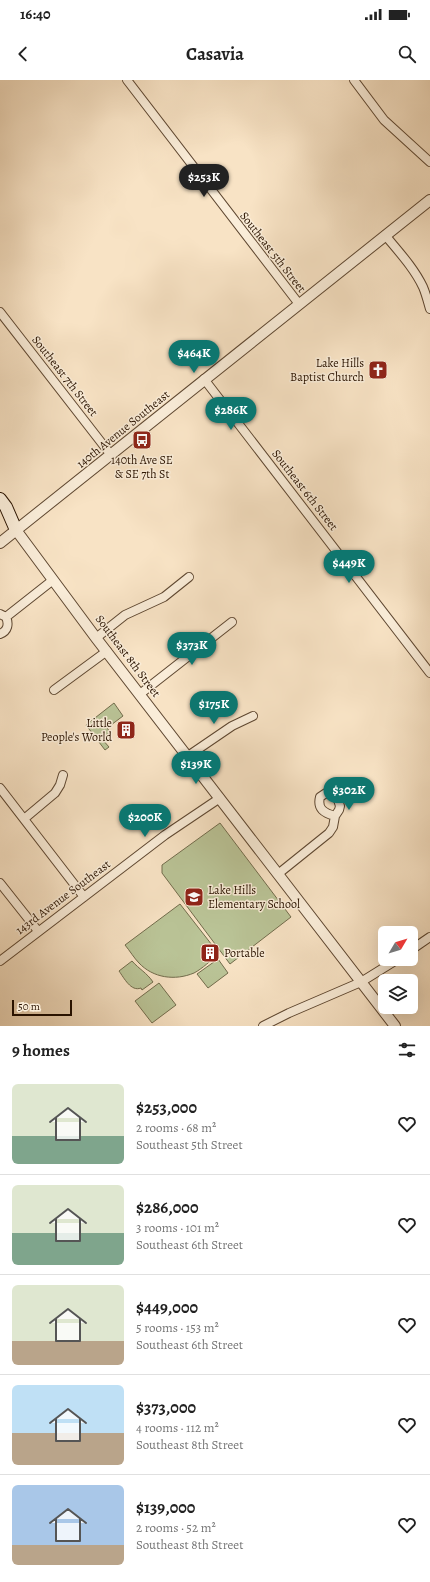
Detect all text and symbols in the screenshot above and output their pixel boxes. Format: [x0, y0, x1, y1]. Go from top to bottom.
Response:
text: 16:40 [20, 4, 51, 24]
text: Casavia [186, 42, 244, 66]
icon: back [12, 43, 34, 65]
icon: search [396, 43, 418, 65]
pin: $253K [176, 164, 232, 198]
text: $253K [188, 168, 220, 185]
street label: Southeast 5th Street [236, 208, 310, 296]
street label: Southeast 7th Street [28, 332, 102, 420]
pin: $464K [166, 340, 222, 374]
text: $464K [178, 344, 210, 361]
place label: Lake Hills Baptist Church [290, 355, 365, 385]
church icon: Lake Hills Baptist Church [367, 359, 389, 381]
street label: 140th Avenue Southeast [73, 386, 173, 472]
pin: $286K [203, 397, 259, 431]
text: $286K [214, 401, 248, 418]
bus stop icon: 140th Ave SE & SE 7th St [131, 429, 153, 451]
street label: Southeast 6th Street [268, 446, 342, 534]
place label: 140th Ave SE & SE 7th St [111, 452, 173, 482]
pin: $449K [321, 550, 377, 584]
text: $449K [333, 554, 365, 571]
street label: Southeast 8th Street [92, 612, 164, 700]
pin: $373K [164, 632, 220, 666]
text: $373K [176, 636, 208, 653]
pin: $175K [186, 691, 242, 725]
text: $175K [199, 695, 229, 712]
place label: Little People's World [41, 715, 113, 745]
building icon: Little People's World [115, 719, 137, 741]
pin: $139K [168, 751, 224, 785]
text: $139K [181, 755, 211, 772]
pin: $302K [321, 777, 377, 811]
text: $302K [332, 781, 366, 798]
pin: $200K [117, 804, 173, 838]
text: $200K [128, 808, 162, 825]
street label: 143rd Avenue Southeast [12, 856, 114, 938]
place label: Lake Hills Elementary School [208, 882, 300, 912]
school or university icon: Lake Hills Elementary School [183, 886, 205, 908]
north arrow [378, 926, 418, 966]
map controls [378, 926, 418, 1014]
building icon: Portable [199, 942, 221, 964]
place label: Portable [224, 945, 265, 961]
button: layers [378, 974, 418, 1014]
scale bar [12, 998, 72, 1017]
text: 50 m [18, 999, 40, 1014]
text: 9 homes [12, 1039, 70, 1062]
icon: filters [396, 1039, 418, 1061]
text: $253,000 [136, 1096, 197, 1119]
icon: home [44, 1100, 92, 1148]
icon: heart [396, 1113, 418, 1135]
text: 2 rooms · 68 m² [136, 1119, 216, 1136]
text: Southeast 5th Street [136, 1136, 243, 1153]
text: $286,000 [136, 1196, 198, 1219]
icon: home [44, 1201, 92, 1249]
icon: heart [396, 1214, 418, 1236]
text: 3 rooms · 101 m² [136, 1219, 219, 1236]
text: Southeast 6th Street [136, 1236, 243, 1253]
text: $449,000 [136, 1296, 198, 1319]
icon: home [44, 1301, 92, 1349]
icon: heart [396, 1314, 418, 1336]
text: 5 rooms · 153 m² [136, 1319, 219, 1336]
text: Southeast 6th Street [136, 1336, 243, 1353]
text: $373,000 [136, 1396, 196, 1419]
icon: home [44, 1401, 92, 1449]
icon: heart [396, 1414, 418, 1436]
text: 4 rooms · 112 m² [136, 1419, 219, 1436]
text: Southeast 8th Street [136, 1436, 243, 1453]
text: $139,000 [136, 1496, 195, 1519]
icon: home [44, 1501, 92, 1549]
icon: heart [396, 1514, 418, 1536]
text: 2 rooms · 52 m² [136, 1519, 216, 1536]
text: Southeast 8th Street [136, 1536, 243, 1553]

